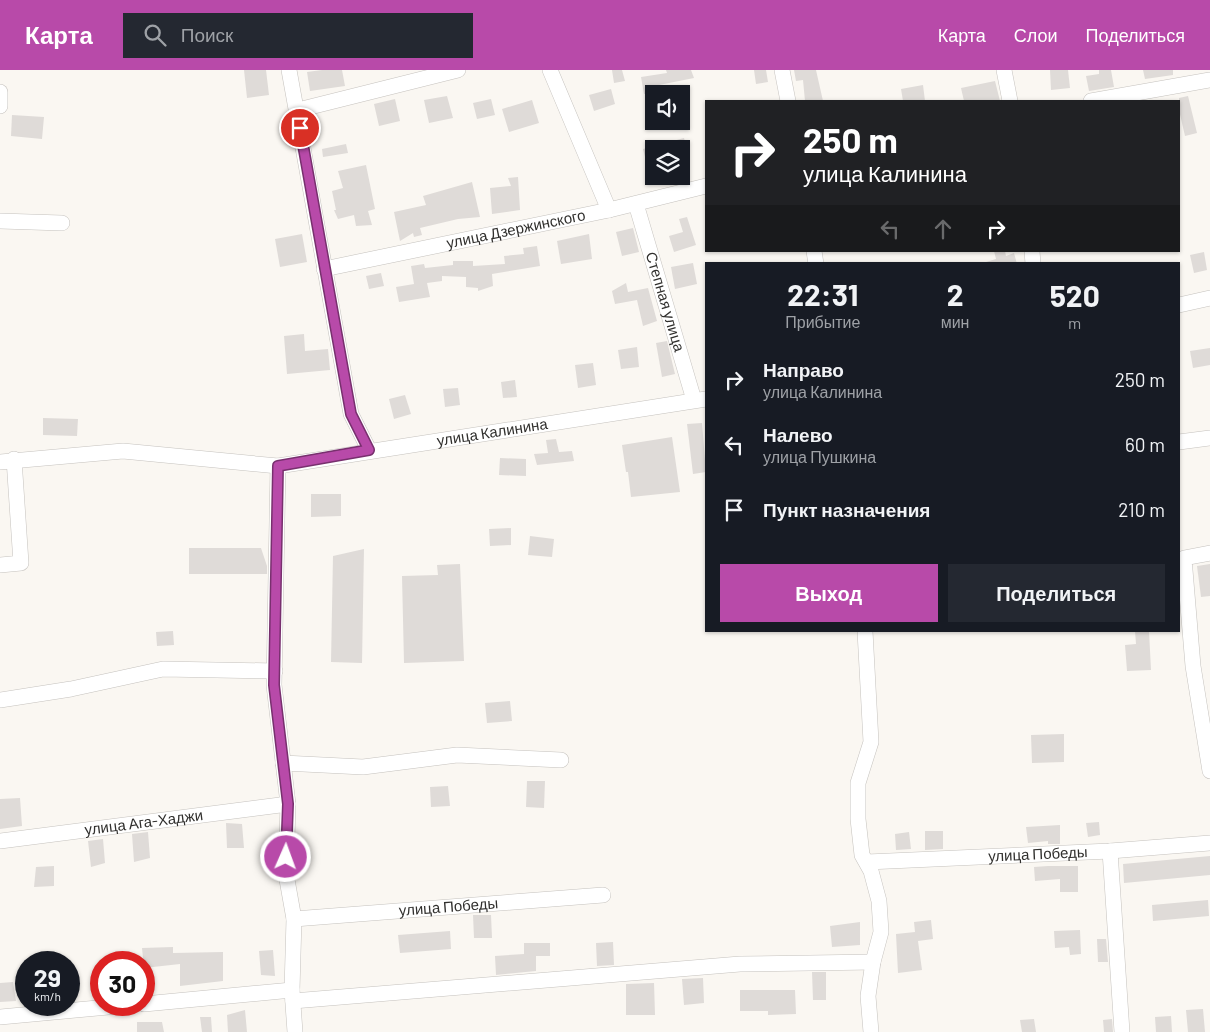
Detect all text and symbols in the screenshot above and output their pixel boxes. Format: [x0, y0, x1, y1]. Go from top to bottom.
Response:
search box [123, 13, 473, 58]
text: Карта [25, 20, 93, 49]
icon: search [141, 21, 169, 49]
text: Поиск [181, 23, 233, 46]
text: Карта [938, 24, 986, 46]
text: Слои [1014, 24, 1058, 46]
text: Поделиться [1086, 24, 1185, 46]
map controls [645, 85, 690, 185]
button: sound [645, 85, 690, 130]
pin [279, 107, 321, 149]
icon: arrive [286, 114, 314, 142]
text: 250 m [803, 118, 898, 160]
icon: right [720, 120, 785, 185]
button: layers [645, 140, 690, 185]
text: улица Калинина [803, 160, 967, 186]
street label: улица Дзержинского [445, 205, 587, 251]
icon: left [876, 215, 904, 243]
icon: ahead [929, 215, 957, 243]
icon: right [982, 215, 1010, 243]
street label: Степная улица [643, 250, 689, 354]
text: 22:31 [787, 276, 858, 312]
text: 2 [947, 276, 963, 312]
text: 520 [1050, 277, 1100, 313]
text: Прибытие [785, 312, 860, 331]
text: мин [941, 312, 969, 331]
text: m [1068, 313, 1081, 332]
text: Направо [763, 358, 844, 381]
icon: right [720, 366, 748, 394]
text: 250 m [1115, 368, 1165, 391]
text: улица Калинина [763, 382, 882, 401]
street label: улица Калинина [435, 414, 549, 449]
text: Налево [763, 423, 833, 446]
icon: left [720, 431, 748, 459]
text: 60 m [1125, 433, 1165, 456]
text: улица Пушкина [763, 447, 876, 466]
icon: arrive [720, 496, 748, 524]
text: Пункт назначения [763, 498, 930, 521]
text: 210 m [1118, 498, 1165, 521]
button: Выход [720, 564, 938, 622]
button: Поделиться [948, 564, 1165, 622]
street label: улица Ага-Хаджи [83, 805, 204, 838]
position arrow [259, 830, 311, 882]
street label: улица Победы [988, 842, 1088, 865]
street label: улица Победы [398, 893, 499, 919]
speed limit sign: 30 [90, 951, 155, 1016]
text: 29 [34, 962, 61, 992]
text: km/h [34, 989, 61, 1003]

